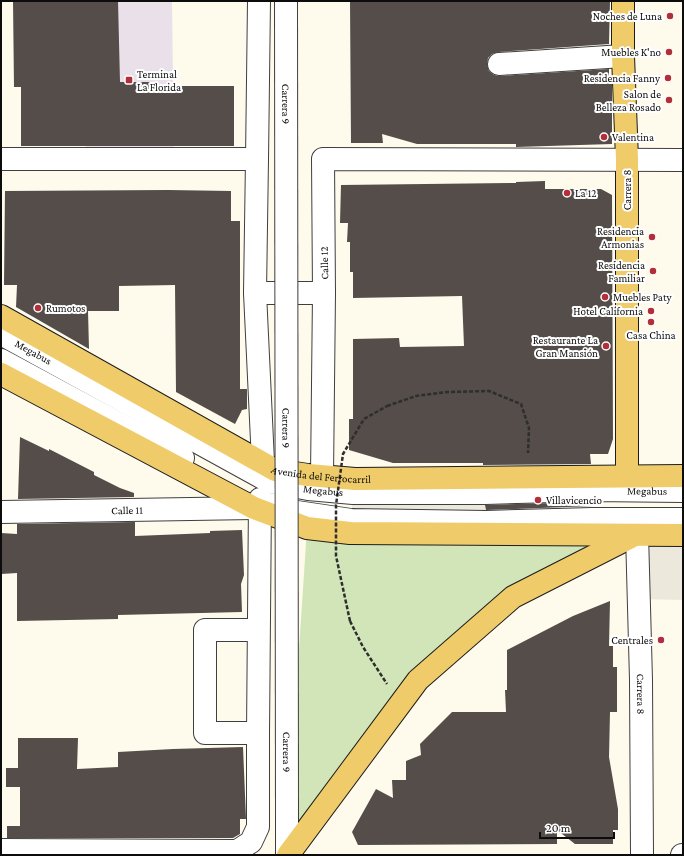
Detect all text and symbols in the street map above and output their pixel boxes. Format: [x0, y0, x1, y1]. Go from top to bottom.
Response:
place label: Noches de Luna [593, 10, 662, 22]
marker: Noches de Luna [665, 11, 675, 21]
place label: Muebles K'no [601, 46, 662, 58]
marker: Muebles K'no [664, 47, 674, 57]
place label: Terminal La Florida [137, 68, 181, 93]
place label: Residencia Fanny [584, 72, 661, 85]
marker: Residencia Fanny [663, 73, 673, 83]
marker: Terminal La Florida [124, 75, 134, 85]
street label: Carrera 9 [280, 84, 292, 124]
place label: Salon de Belleza Rosado [596, 88, 662, 113]
marker: Salon de Belleza Rosado [664, 95, 674, 105]
place label: Valentina [612, 131, 654, 143]
marker: Valentina [599, 132, 609, 142]
street label: Carrera 8 [621, 170, 633, 210]
place label: La 12 [575, 187, 597, 199]
marker: La 12 [562, 188, 572, 198]
place label: Residencia Armonias [597, 225, 644, 250]
marker: Residencia Armonias [647, 232, 657, 242]
street label: Calle 12 [318, 246, 330, 280]
place label: Residencia Familiar [598, 259, 645, 284]
marker: Residencia Familiar [648, 266, 658, 276]
place label: Muebles Paty [613, 291, 673, 304]
marker: Muebles Paty [600, 292, 610, 302]
place label: Rumotos [46, 302, 85, 314]
marker: Rumotos [33, 303, 43, 313]
place label: Hotel California [573, 305, 643, 317]
marker: Hotel California [646, 306, 656, 316]
marker: Casa China [646, 317, 656, 327]
place label: Casa China [626, 329, 676, 341]
place label: Restaurante La Gran Mansión [533, 334, 598, 359]
street label: Megabus [13, 337, 54, 367]
marker: Restaurante La Gran Mansión [601, 341, 611, 351]
street label: Carrera 9 [280, 408, 293, 448]
street label: Avenida del Ferrocarril [269, 463, 371, 485]
street label: Megabus [302, 482, 344, 498]
street label: Megabus [627, 484, 667, 498]
place label: Villavicencio [546, 494, 602, 506]
marker: Villavicencio [533, 495, 543, 505]
street label: Calle 11 [111, 504, 143, 516]
place label: Centrales [611, 634, 653, 646]
marker: Centrales [656, 635, 666, 645]
street label: Carrera 8 [635, 673, 647, 714]
street label: Carrera 9 [281, 732, 293, 772]
scale bar [540, 814, 614, 840]
text: 20 m [546, 821, 571, 835]

